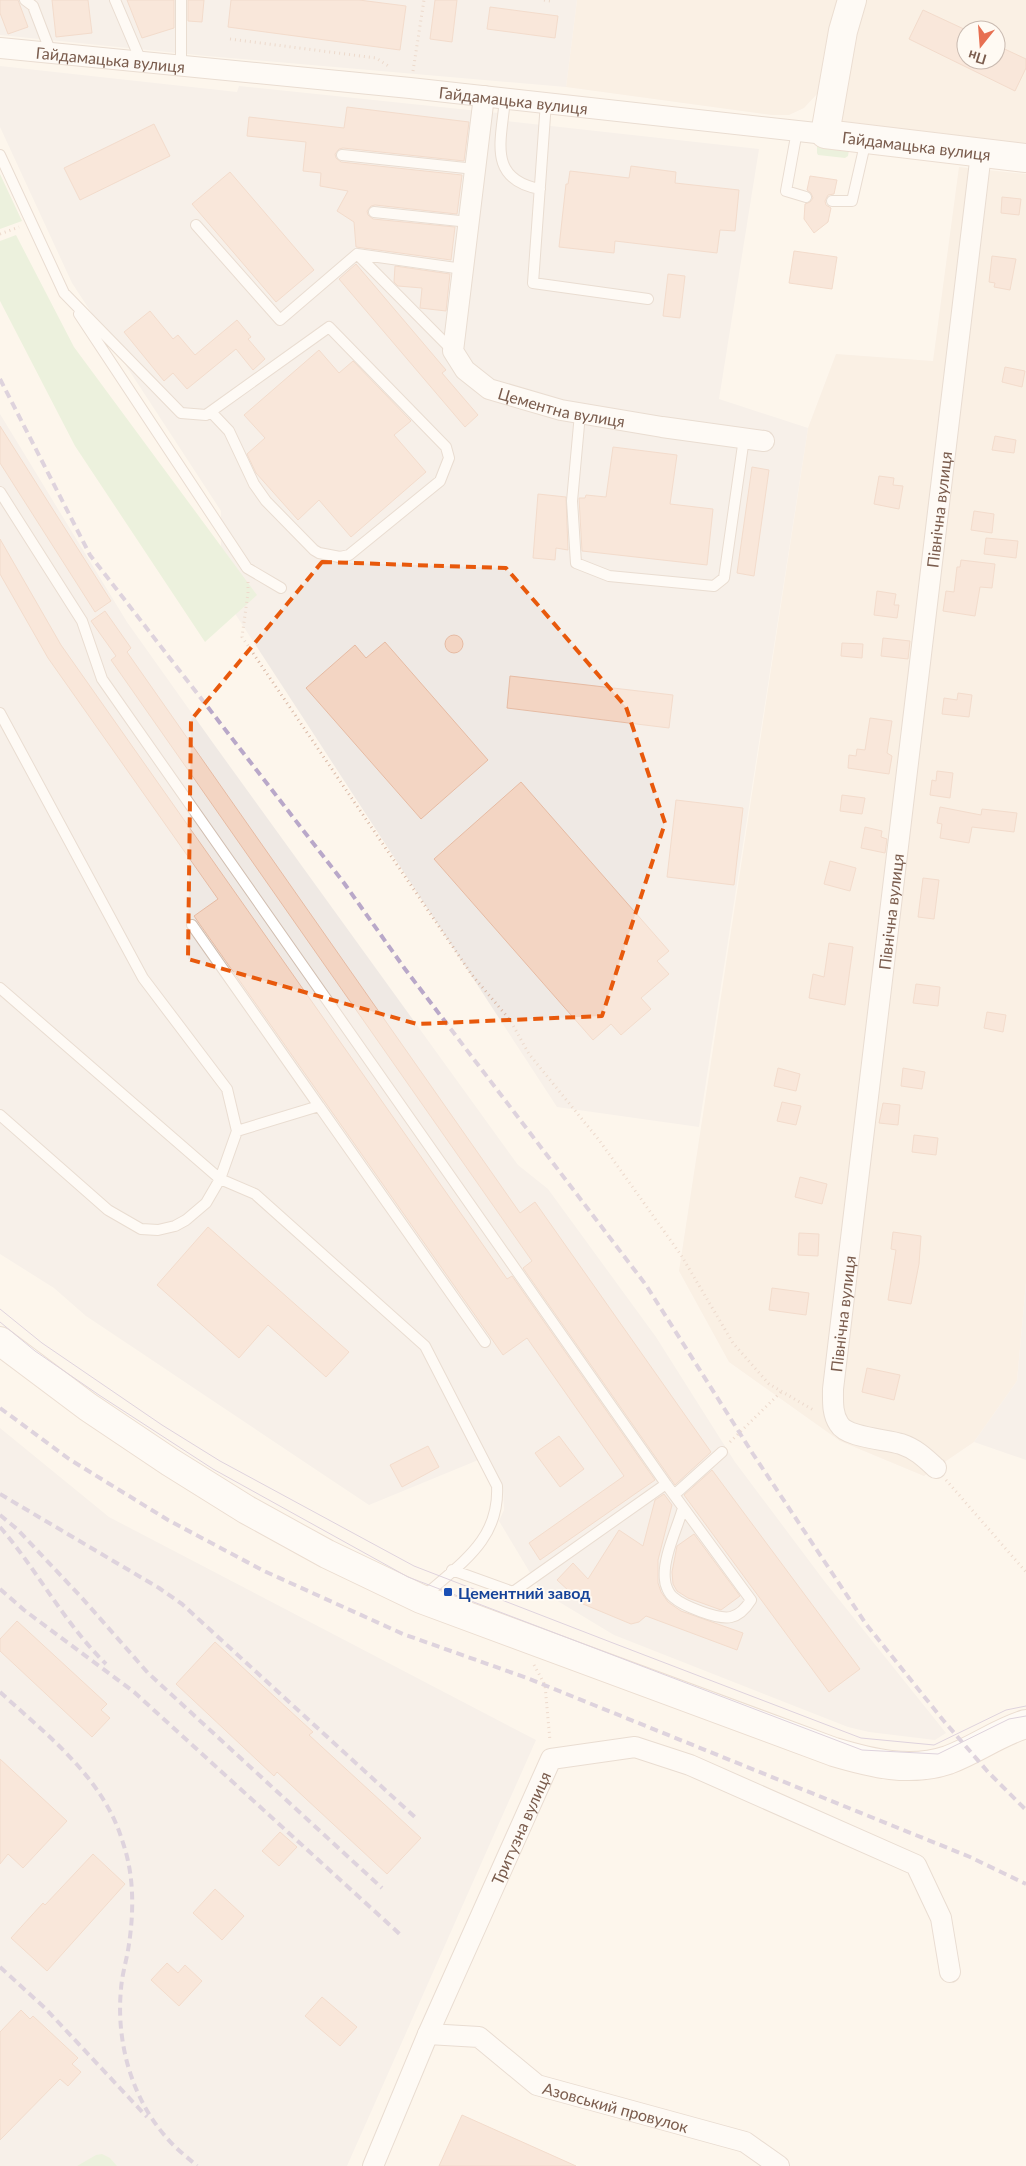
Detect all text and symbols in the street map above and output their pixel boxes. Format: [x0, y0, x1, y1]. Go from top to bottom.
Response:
north arrow [956, 20, 1006, 70]
street label: Гайдамацька вулиця [35, 42, 186, 75]
text: Пн [966, 47, 988, 69]
street label: Гайдамацька вулиця [438, 82, 589, 117]
street label: Гайдамацька вулиця [841, 127, 992, 163]
street label: Цементна вулиця [496, 383, 627, 430]
street label: Північна вулиця [922, 450, 955, 569]
street label: Північна вулиця [874, 852, 907, 971]
street label: Північна вулиця [826, 1255, 858, 1373]
place label: Цементний завод [458, 1583, 590, 1602]
marker: Цементний завод [442, 1586, 454, 1598]
street label: Тритузна вулиця [487, 1768, 554, 1887]
street label: Азовський провулок [541, 2078, 691, 2136]

